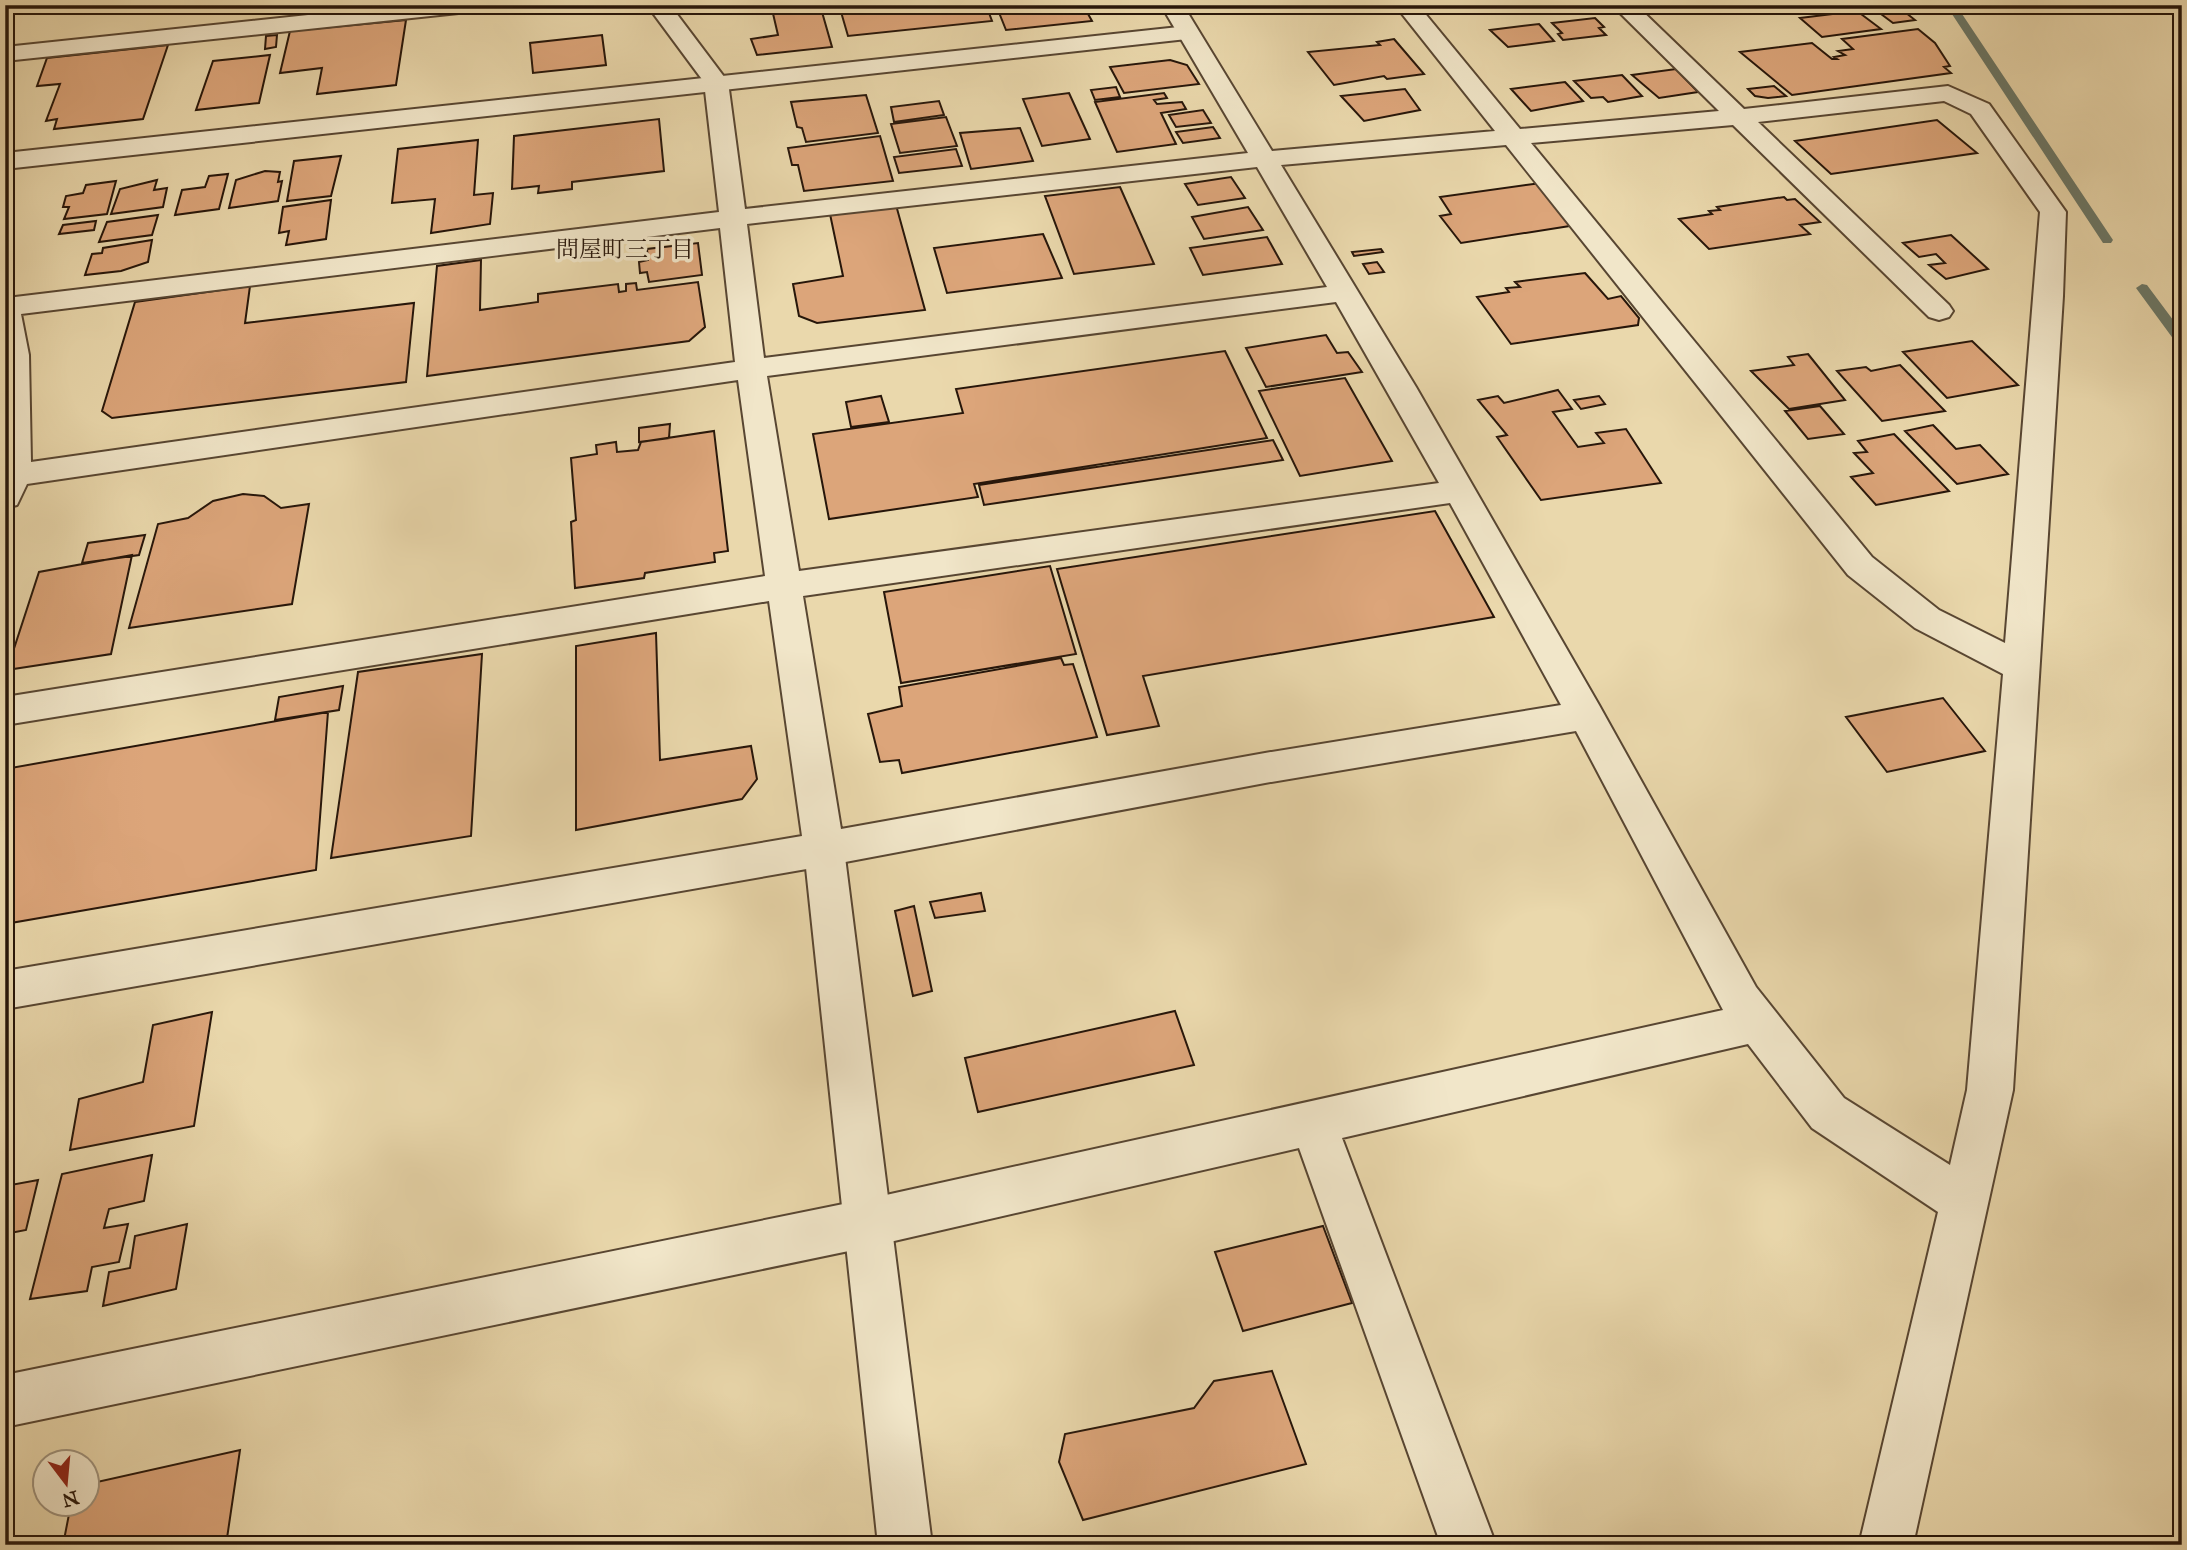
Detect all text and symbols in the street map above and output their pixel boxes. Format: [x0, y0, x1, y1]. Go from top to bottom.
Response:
district label: 問屋町三丁目 [556, 235, 694, 263]
north arrow [32, 1448, 102, 1518]
text: N [60, 1486, 81, 1512]

